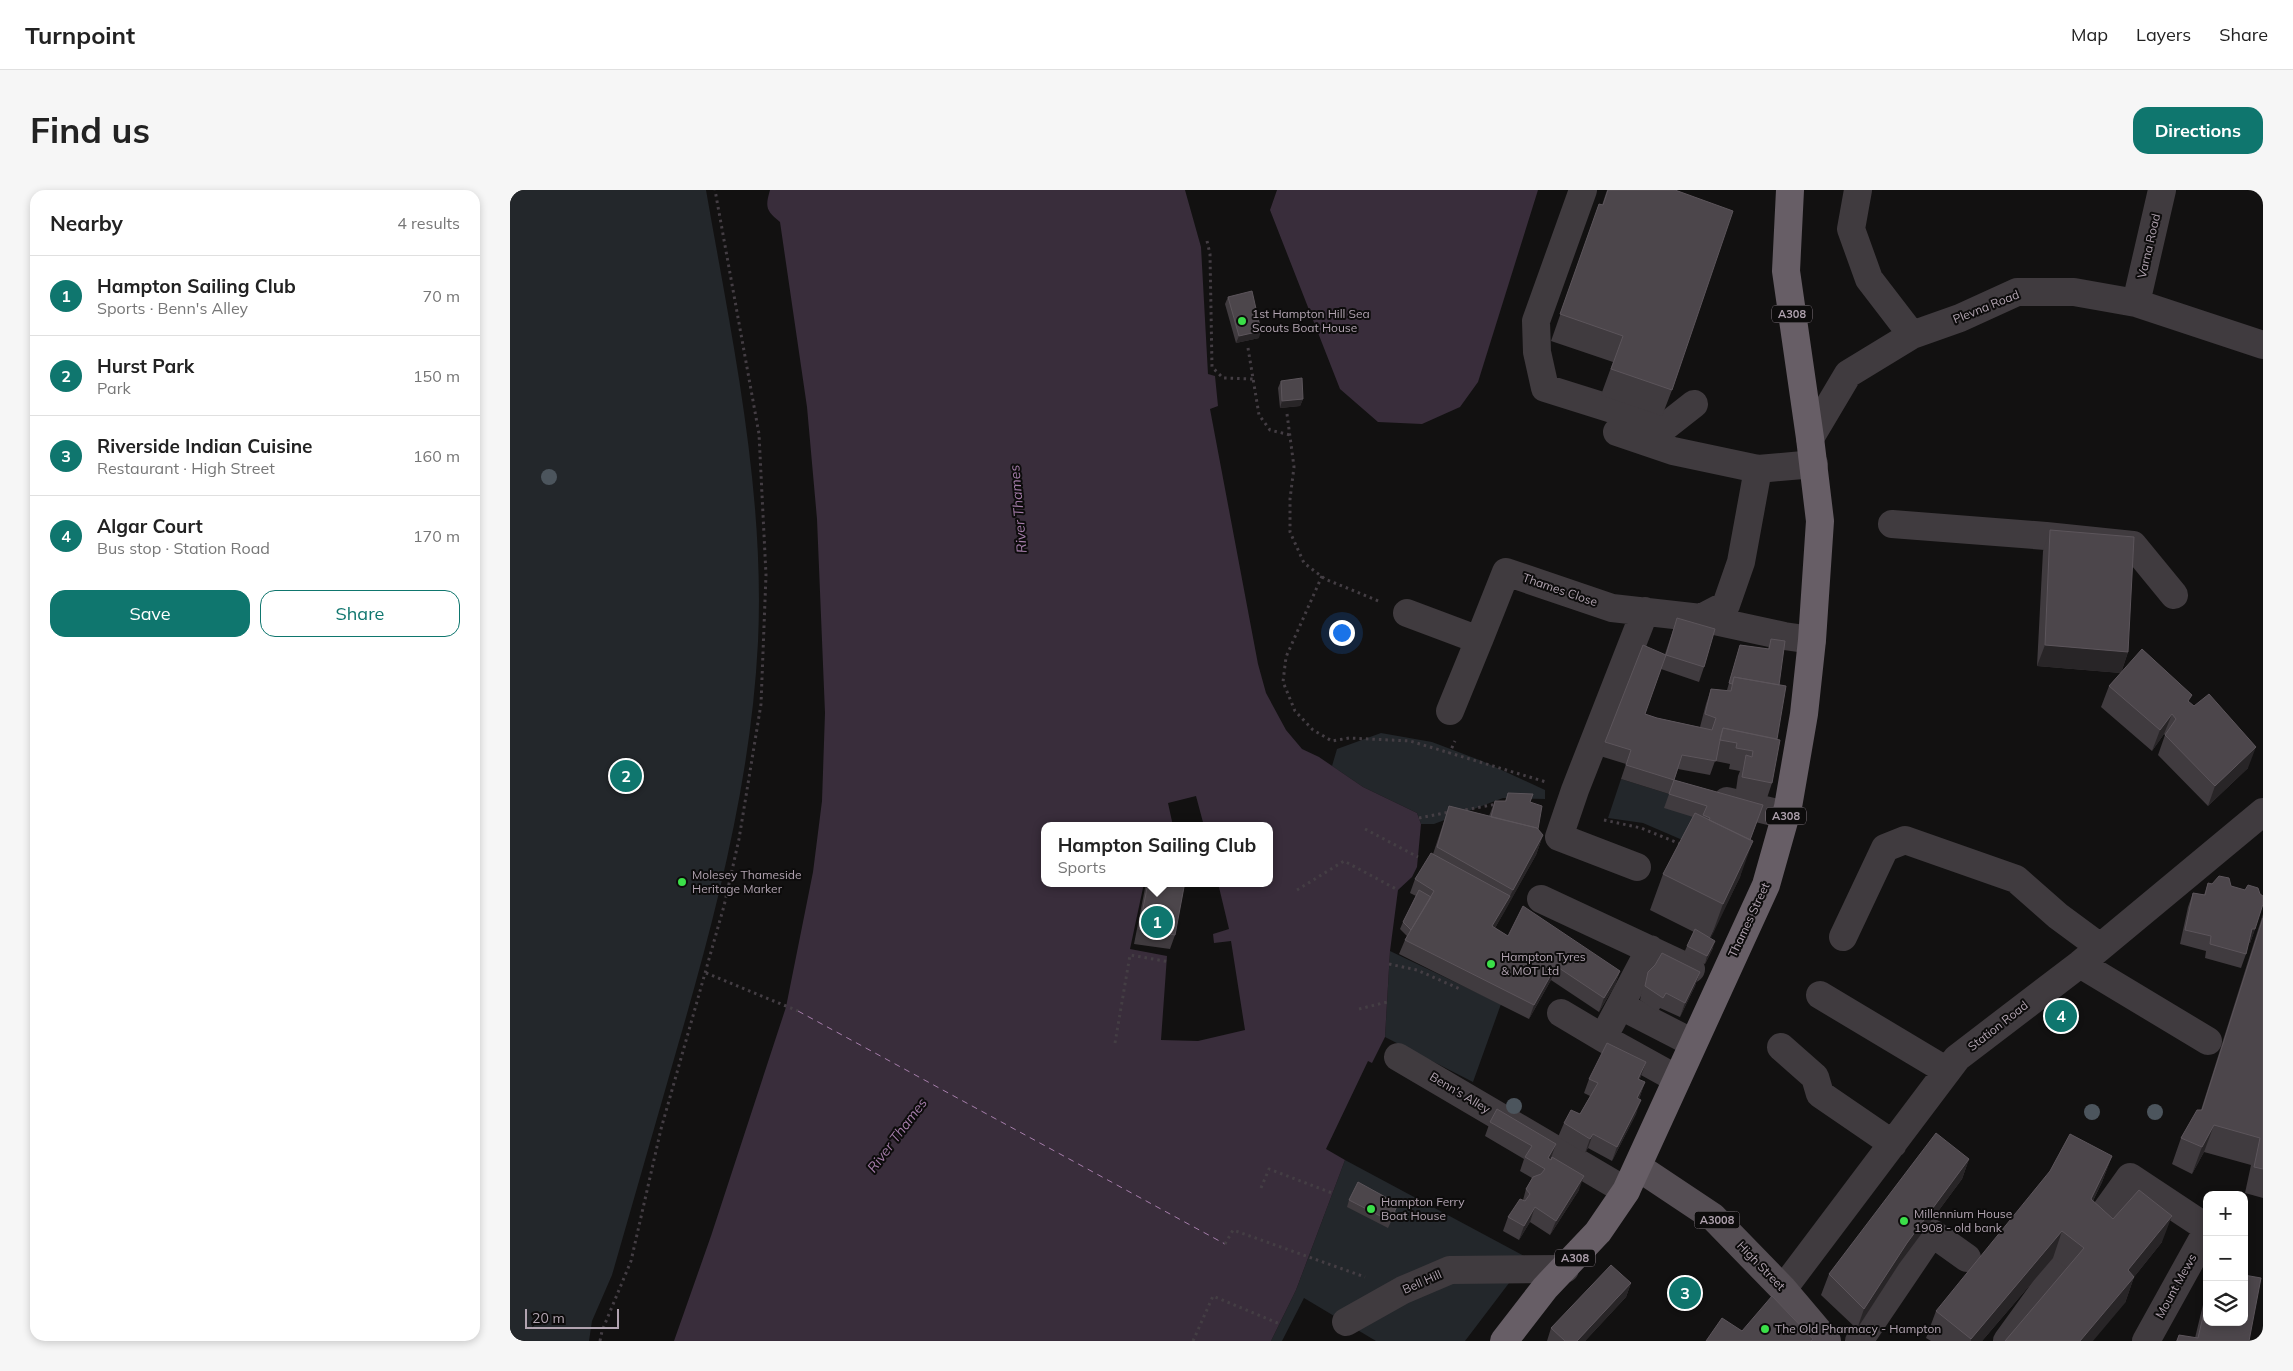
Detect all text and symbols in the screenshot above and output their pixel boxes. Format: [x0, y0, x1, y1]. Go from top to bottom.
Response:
text: Turnpoint [25, 20, 135, 50]
text: Map [2071, 23, 2108, 46]
text: Layers [2136, 23, 2191, 46]
text: Share [2219, 23, 2268, 46]
button: Directions [2133, 107, 2263, 154]
text: Find us [30, 108, 150, 152]
text: Nearby [50, 210, 123, 236]
street label: Varna Road [2134, 212, 2163, 280]
text: 4 results [397, 213, 460, 233]
text: Hampton Sailing Club [97, 274, 296, 298]
text: 1 [61, 286, 71, 306]
text: 70 m [423, 286, 460, 306]
street label: Plevna Road [1950, 286, 2021, 327]
text: Sports · Benn's Alley [97, 298, 248, 318]
place label: 1st Hampton Hill Sea Scouts Boat House [1252, 306, 1370, 335]
road number: A308 [1772, 306, 1812, 322]
marker: 1st Hampton Hill Sea Scouts Boat House [1236, 315, 1248, 327]
text: Hurst Park [97, 354, 194, 378]
text: 2 [61, 366, 71, 386]
text: 150 m [413, 366, 460, 386]
text: Park [97, 378, 131, 398]
text: Riverside Indian Cuisine [97, 434, 313, 458]
text: 3 [61, 446, 71, 466]
text: 160 m [413, 446, 460, 466]
text: Restaurant · High Street [97, 458, 275, 478]
water label: River Thames [1005, 464, 1031, 554]
text: Algar Court [97, 514, 203, 538]
text: 4 [61, 526, 71, 546]
text: 170 m [413, 526, 460, 546]
text: Bus stop · Station Road [97, 538, 270, 558]
street label: Thames Close [1521, 570, 1599, 609]
button: Save [50, 590, 250, 637]
button: Share [260, 590, 460, 637]
your location [1329, 620, 1355, 646]
pin: 2 [610, 757, 642, 795]
road number: A308 [1766, 808, 1806, 824]
popup [1041, 822, 1273, 887]
text: Hampton Sailing Club [1058, 833, 1256, 857]
text: Sports [1058, 857, 1106, 877]
place label: Molesey Thameside Heritage Marker [692, 867, 802, 896]
marker: Molesey Thameside Heritage Marker [676, 876, 688, 888]
street label: Thames Street [1725, 880, 1772, 960]
pin: 1 [1141, 903, 1173, 941]
place label: Hampton Tyres & MOT Ltd [1501, 949, 1586, 978]
marker: Hampton Tyres & MOT Ltd [1485, 958, 1497, 970]
street label: Station Road [1965, 997, 2031, 1054]
pin: 4 [2045, 997, 2077, 1035]
street label: Benn's Alley [1427, 1069, 1494, 1117]
water label: River Thames [863, 1094, 931, 1176]
map controls [2203, 1191, 2248, 1326]
button: + [2203, 1191, 2248, 1236]
place label: Hampton Ferry Boat House [1381, 1194, 1465, 1223]
marker: Hampton Ferry Boat House [1365, 1203, 1377, 1215]
place label: Millennium House 1908 - old bank [1914, 1206, 2012, 1235]
road number: A3008 [1694, 1212, 1740, 1228]
marker: Millennium House 1908 - old bank [1898, 1215, 1910, 1227]
button: − [2203, 1236, 2248, 1281]
street label: High Street [1734, 1238, 1789, 1293]
road number: A308 [1555, 1250, 1595, 1266]
street label: Mount Mews [2152, 1251, 2199, 1321]
street label: Bell Hill [1400, 1266, 1444, 1297]
pin: 3 [1669, 1274, 1701, 1312]
button: layers [2203, 1281, 2248, 1326]
scale bar [525, 1306, 619, 1329]
text: 20 m [532, 1309, 565, 1327]
place label: The Old Pharmacy - Hampton [1775, 1321, 1941, 1336]
marker: The Old Pharmacy - Hampton [1759, 1323, 1771, 1335]

